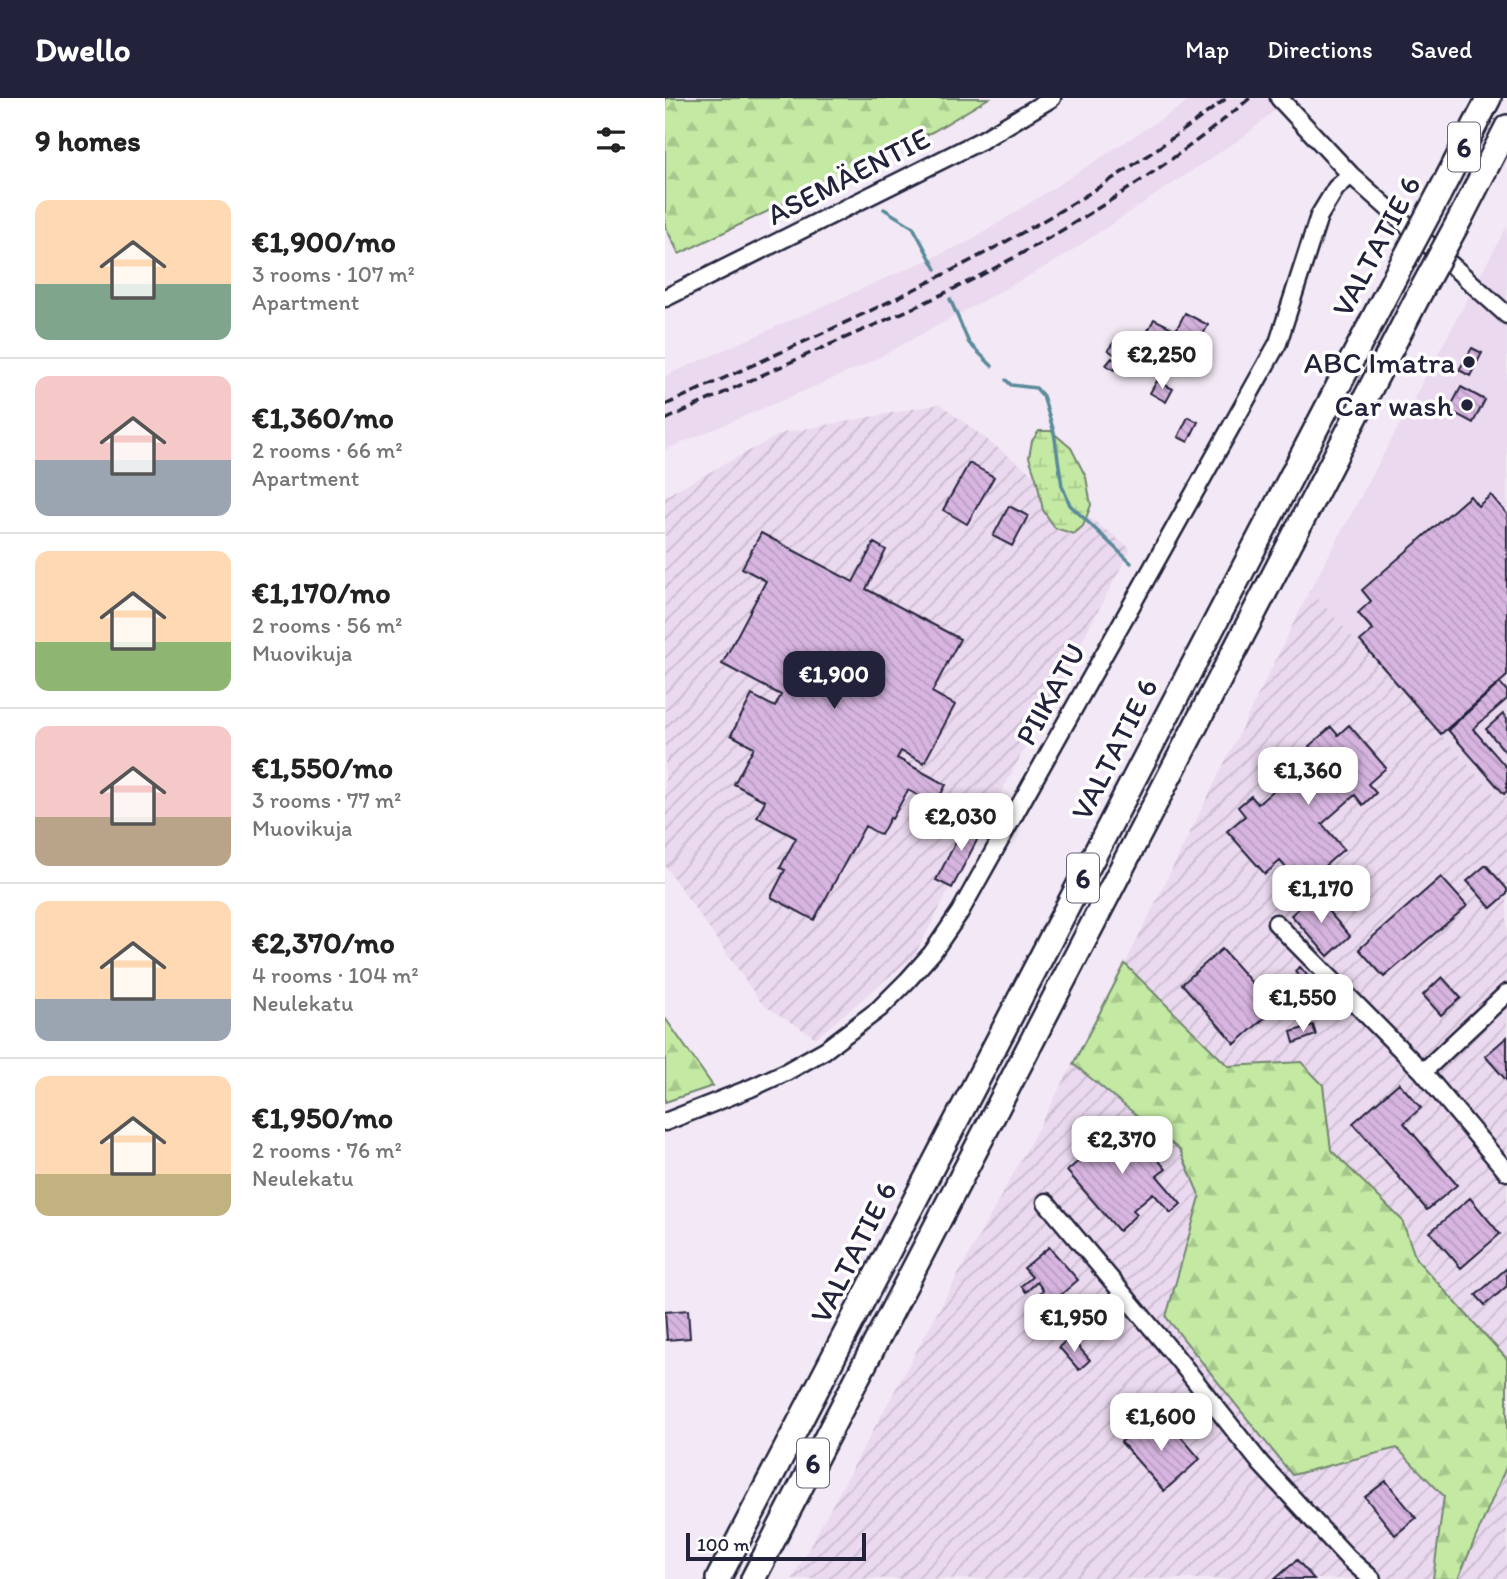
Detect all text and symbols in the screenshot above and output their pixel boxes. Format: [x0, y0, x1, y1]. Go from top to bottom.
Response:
text: Dwello [35, 30, 131, 69]
text: Map [1185, 35, 1229, 64]
text: Directions [1267, 35, 1373, 64]
text: Saved [1411, 35, 1472, 64]
street label: ASEMÄENTIE [760, 119, 936, 233]
icon: filters [592, 121, 630, 159]
text: 9 homes [35, 122, 141, 159]
road number: 6 [1448, 122, 1480, 172]
street label: VALTATIE 6 [1323, 169, 1429, 323]
text: €1,900/mo [252, 223, 396, 260]
icon: home [91, 228, 175, 312]
text: 3 rooms · 107 m² [252, 260, 415, 288]
text: Apartment [252, 288, 359, 316]
pin: €2,250 [1105, 331, 1219, 391]
text: €2,250 [1127, 340, 1197, 368]
place label: ABC Imatra [1304, 344, 1455, 381]
marker: ABC Imatra [1461, 354, 1477, 370]
place label: Car wash [1335, 387, 1453, 424]
marker: Car wash [1459, 397, 1475, 413]
text: €1,360/mo [252, 399, 394, 436]
icon: home [91, 404, 175, 488]
text: 2 rooms · 66 m² [252, 436, 403, 464]
text: Apartment [252, 464, 359, 492]
text: €1,170/mo [252, 574, 391, 611]
icon: home [91, 579, 175, 663]
text: 2 rooms · 56 m² [252, 611, 403, 639]
street label: PIIKATU [1007, 637, 1093, 751]
text: Muovikuja [252, 639, 352, 667]
pin: €1,900 [777, 652, 891, 711]
text: €1,900 [799, 660, 869, 688]
street label: VALTATIE 6 [1062, 672, 1166, 826]
pin: €1,360 [1251, 748, 1365, 807]
text: €1,550/mo [252, 749, 393, 786]
icon: home [91, 754, 175, 838]
text: €1,360 [1274, 756, 1342, 784]
text: 3 rooms · 77 m² [252, 786, 402, 814]
pin: €2,030 [904, 794, 1018, 853]
text: €2,030 [925, 802, 997, 830]
text: Muovikuja [252, 814, 352, 842]
road number: 6 [1067, 854, 1099, 902]
pin: €1,170 [1264, 866, 1378, 925]
text: €1,170 [1288, 874, 1354, 902]
text: €2,370/mo [252, 924, 395, 961]
icon: home [91, 929, 175, 1013]
text: 4 rooms · 104 m² [252, 961, 419, 989]
pin: €1,550 [1246, 974, 1360, 1034]
text: €1,550 [1269, 983, 1337, 1011]
text: Neulekatu [252, 989, 354, 1017]
text: €1,950/mo [252, 1099, 393, 1136]
icon: home [91, 1104, 175, 1188]
pin: €2,370 [1065, 1116, 1179, 1176]
text: €2,370 [1088, 1125, 1156, 1153]
text: 2 rooms · 76 m² [252, 1136, 402, 1164]
text: Neulekatu [252, 1164, 354, 1192]
street label: VALTATIE 6 [801, 1175, 905, 1329]
pin: €1,950 [1017, 1294, 1131, 1354]
text: €1,950 [1040, 1303, 1108, 1331]
pin: €1,600 [1104, 1394, 1218, 1453]
text: €1,600 [1126, 1402, 1196, 1430]
road number: 6 [797, 1438, 829, 1488]
scale bar [686, 1530, 866, 1562]
text: 100 m [697, 1533, 749, 1556]

